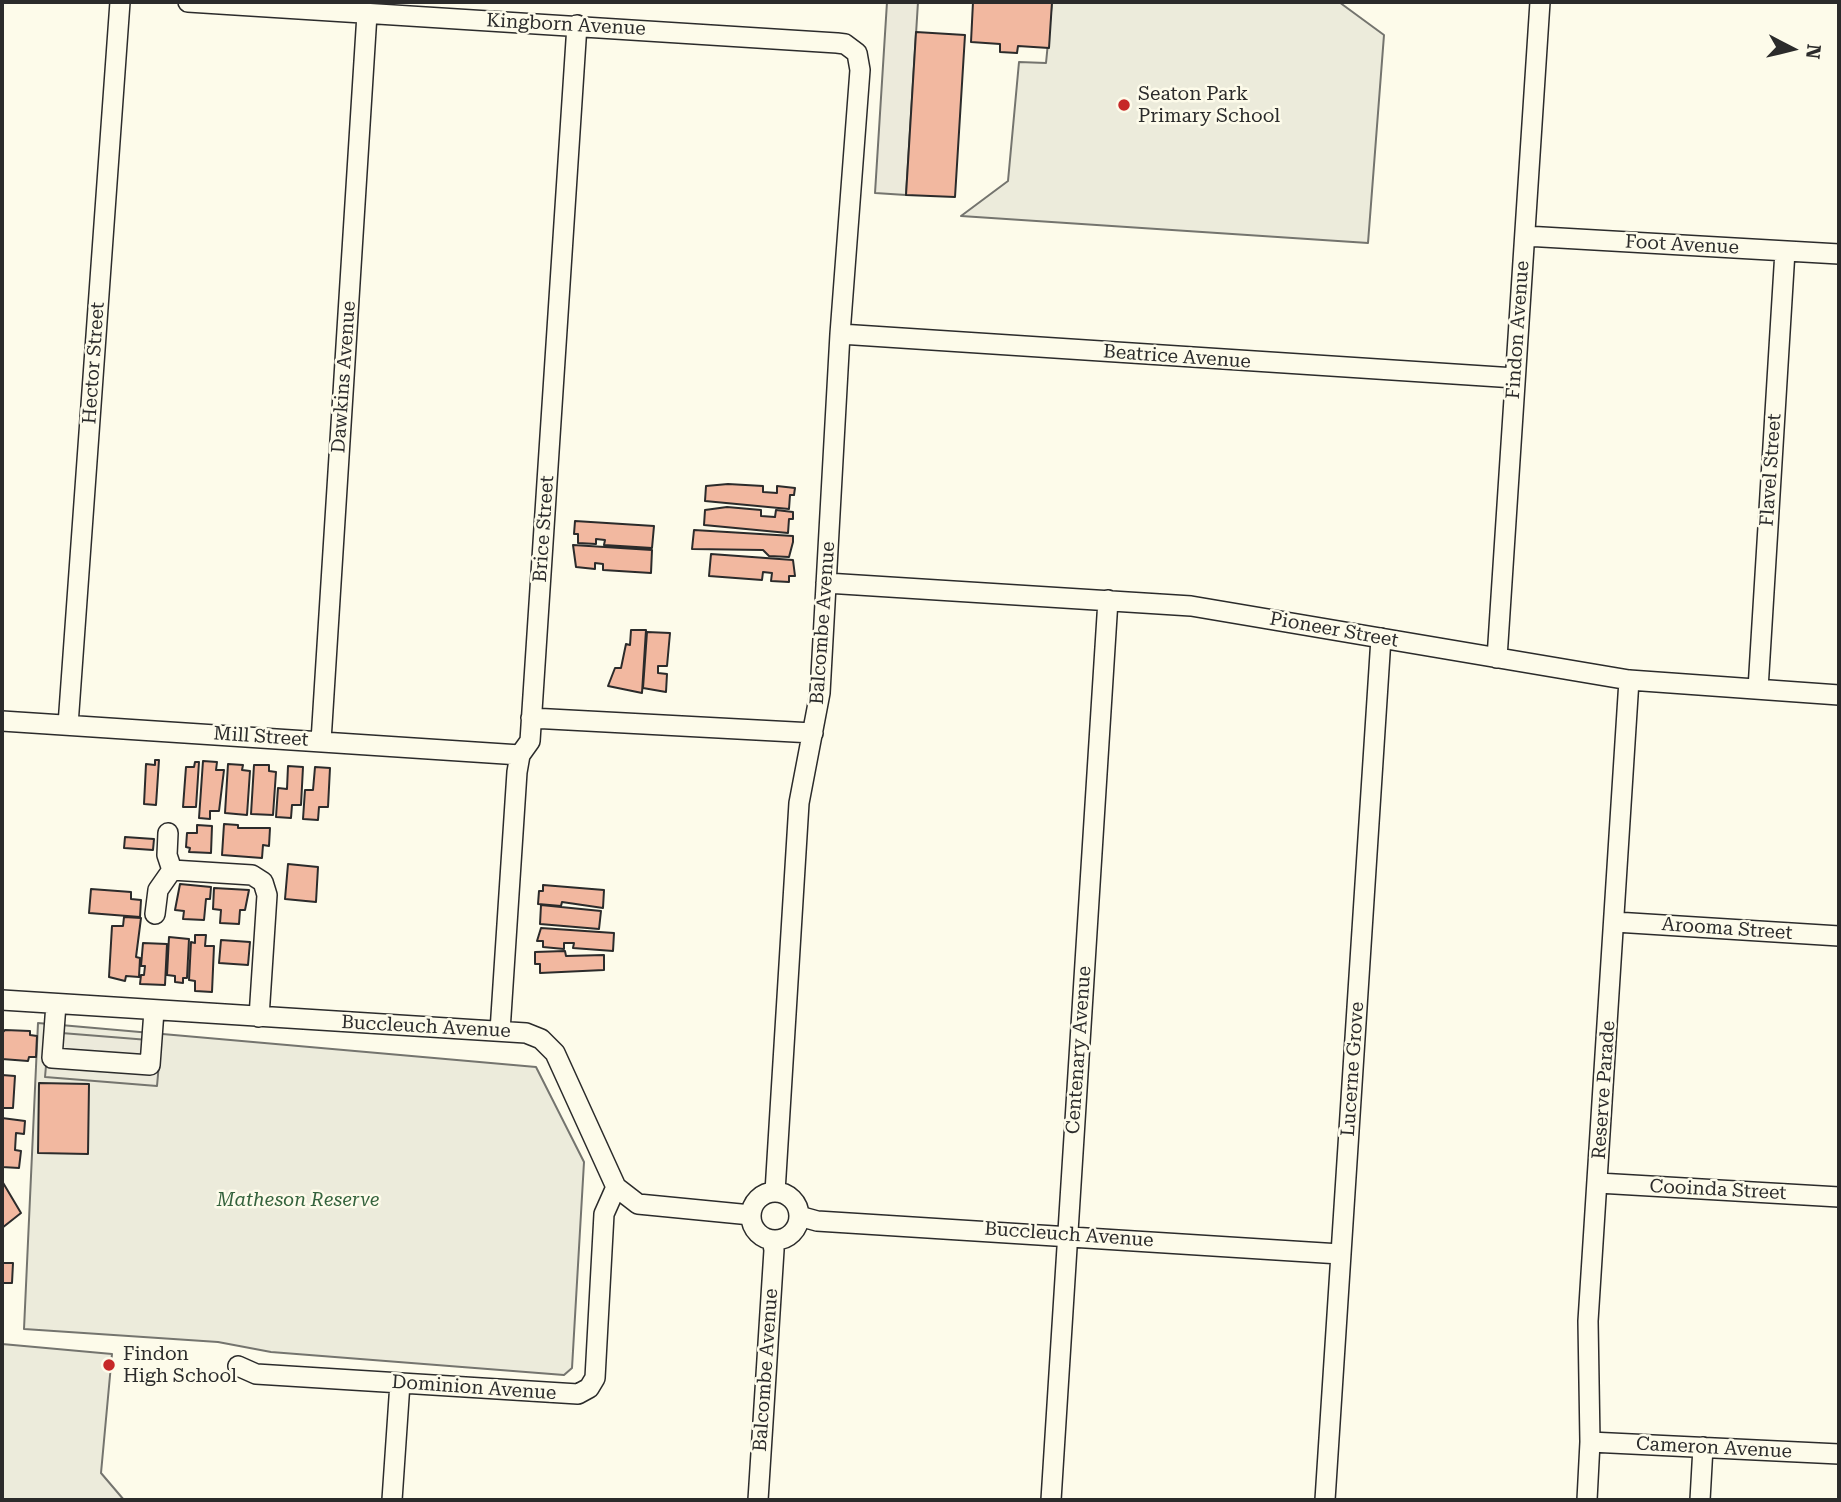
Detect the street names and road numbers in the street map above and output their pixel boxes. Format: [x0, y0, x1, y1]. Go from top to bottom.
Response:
street label: Kingborn Avenue [486, 9, 646, 41]
street label: Foot Avenue [1625, 231, 1739, 259]
street label: Findon Avenue [1502, 260, 1534, 400]
street label: Dawkins Avenue [327, 300, 361, 454]
street label: Hector Street [78, 301, 110, 425]
street label: Beatrice Avenue [1102, 340, 1252, 374]
street label: Flavel Street [1756, 413, 1786, 527]
street label: Brice Street [529, 475, 559, 583]
street label: Balcombe Avenue [806, 541, 840, 705]
street label: Pioneer Street [1268, 607, 1400, 653]
street label: Mill Street [213, 722, 309, 752]
street label: Arooma Street [1661, 913, 1793, 945]
street label: Centenary Avenue [1062, 965, 1096, 1135]
street label: Lucerne Grove [1337, 1001, 1369, 1137]
street label: Buccleuch Avenue [341, 1011, 511, 1043]
street label: Reserve Parade [1588, 1020, 1620, 1160]
street label: Cooinda Street [1649, 1175, 1787, 1205]
street label: Buccleuch Avenue [984, 1218, 1154, 1252]
street label: Balcombe Avenue [749, 1288, 783, 1452]
street label: Dominion Avenue [391, 1371, 557, 1405]
street label: Cameron Avenue [1635, 1433, 1793, 1463]

